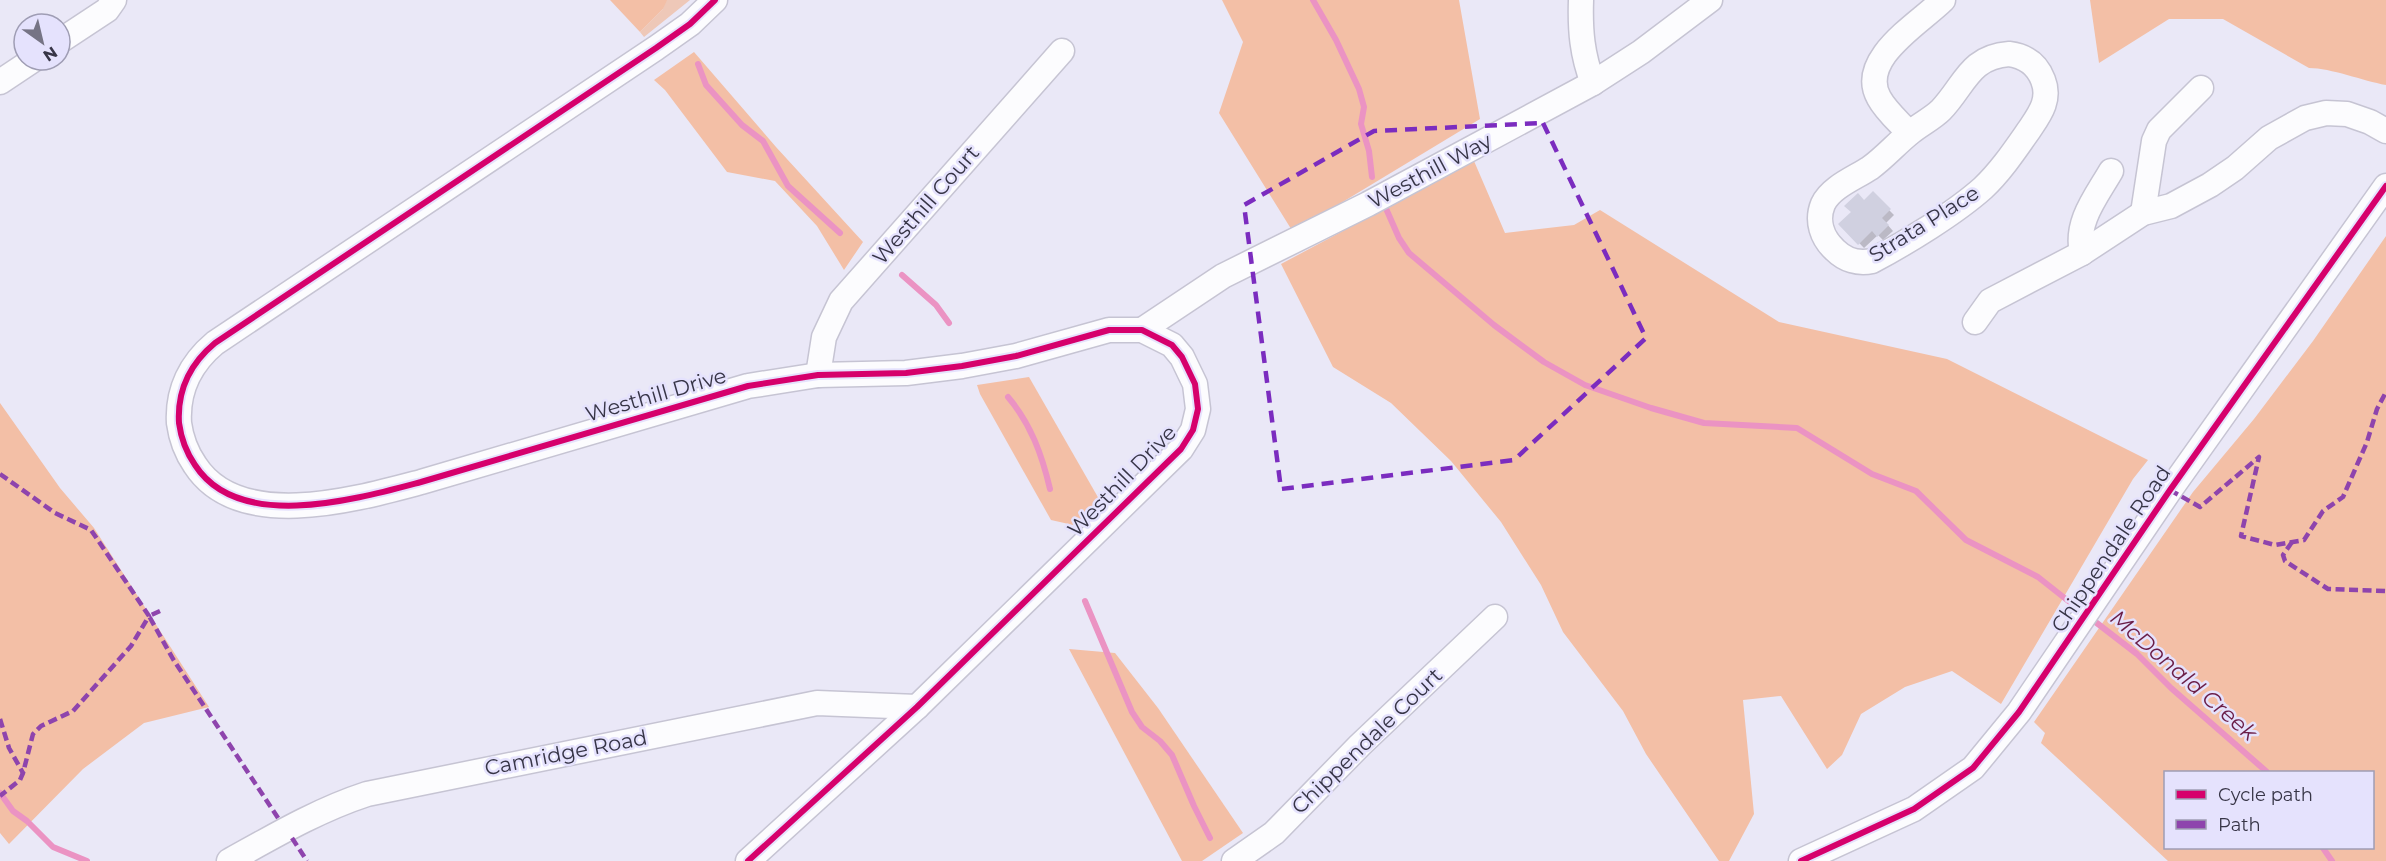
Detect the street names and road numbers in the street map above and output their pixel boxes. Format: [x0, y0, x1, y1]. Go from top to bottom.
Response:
street label: Westhill Way [1364, 127, 1496, 213]
street label: Westhill Court [867, 140, 984, 269]
street label: Strata Place [1864, 180, 1983, 267]
street label: Westhill Drive [583, 362, 729, 427]
street label: Westhill Drive [1062, 420, 1181, 542]
street label: Chippendale Road [2046, 461, 2176, 637]
street label: Chippendale Court [1286, 662, 1447, 819]
street label: Camridge Road [483, 724, 649, 781]

